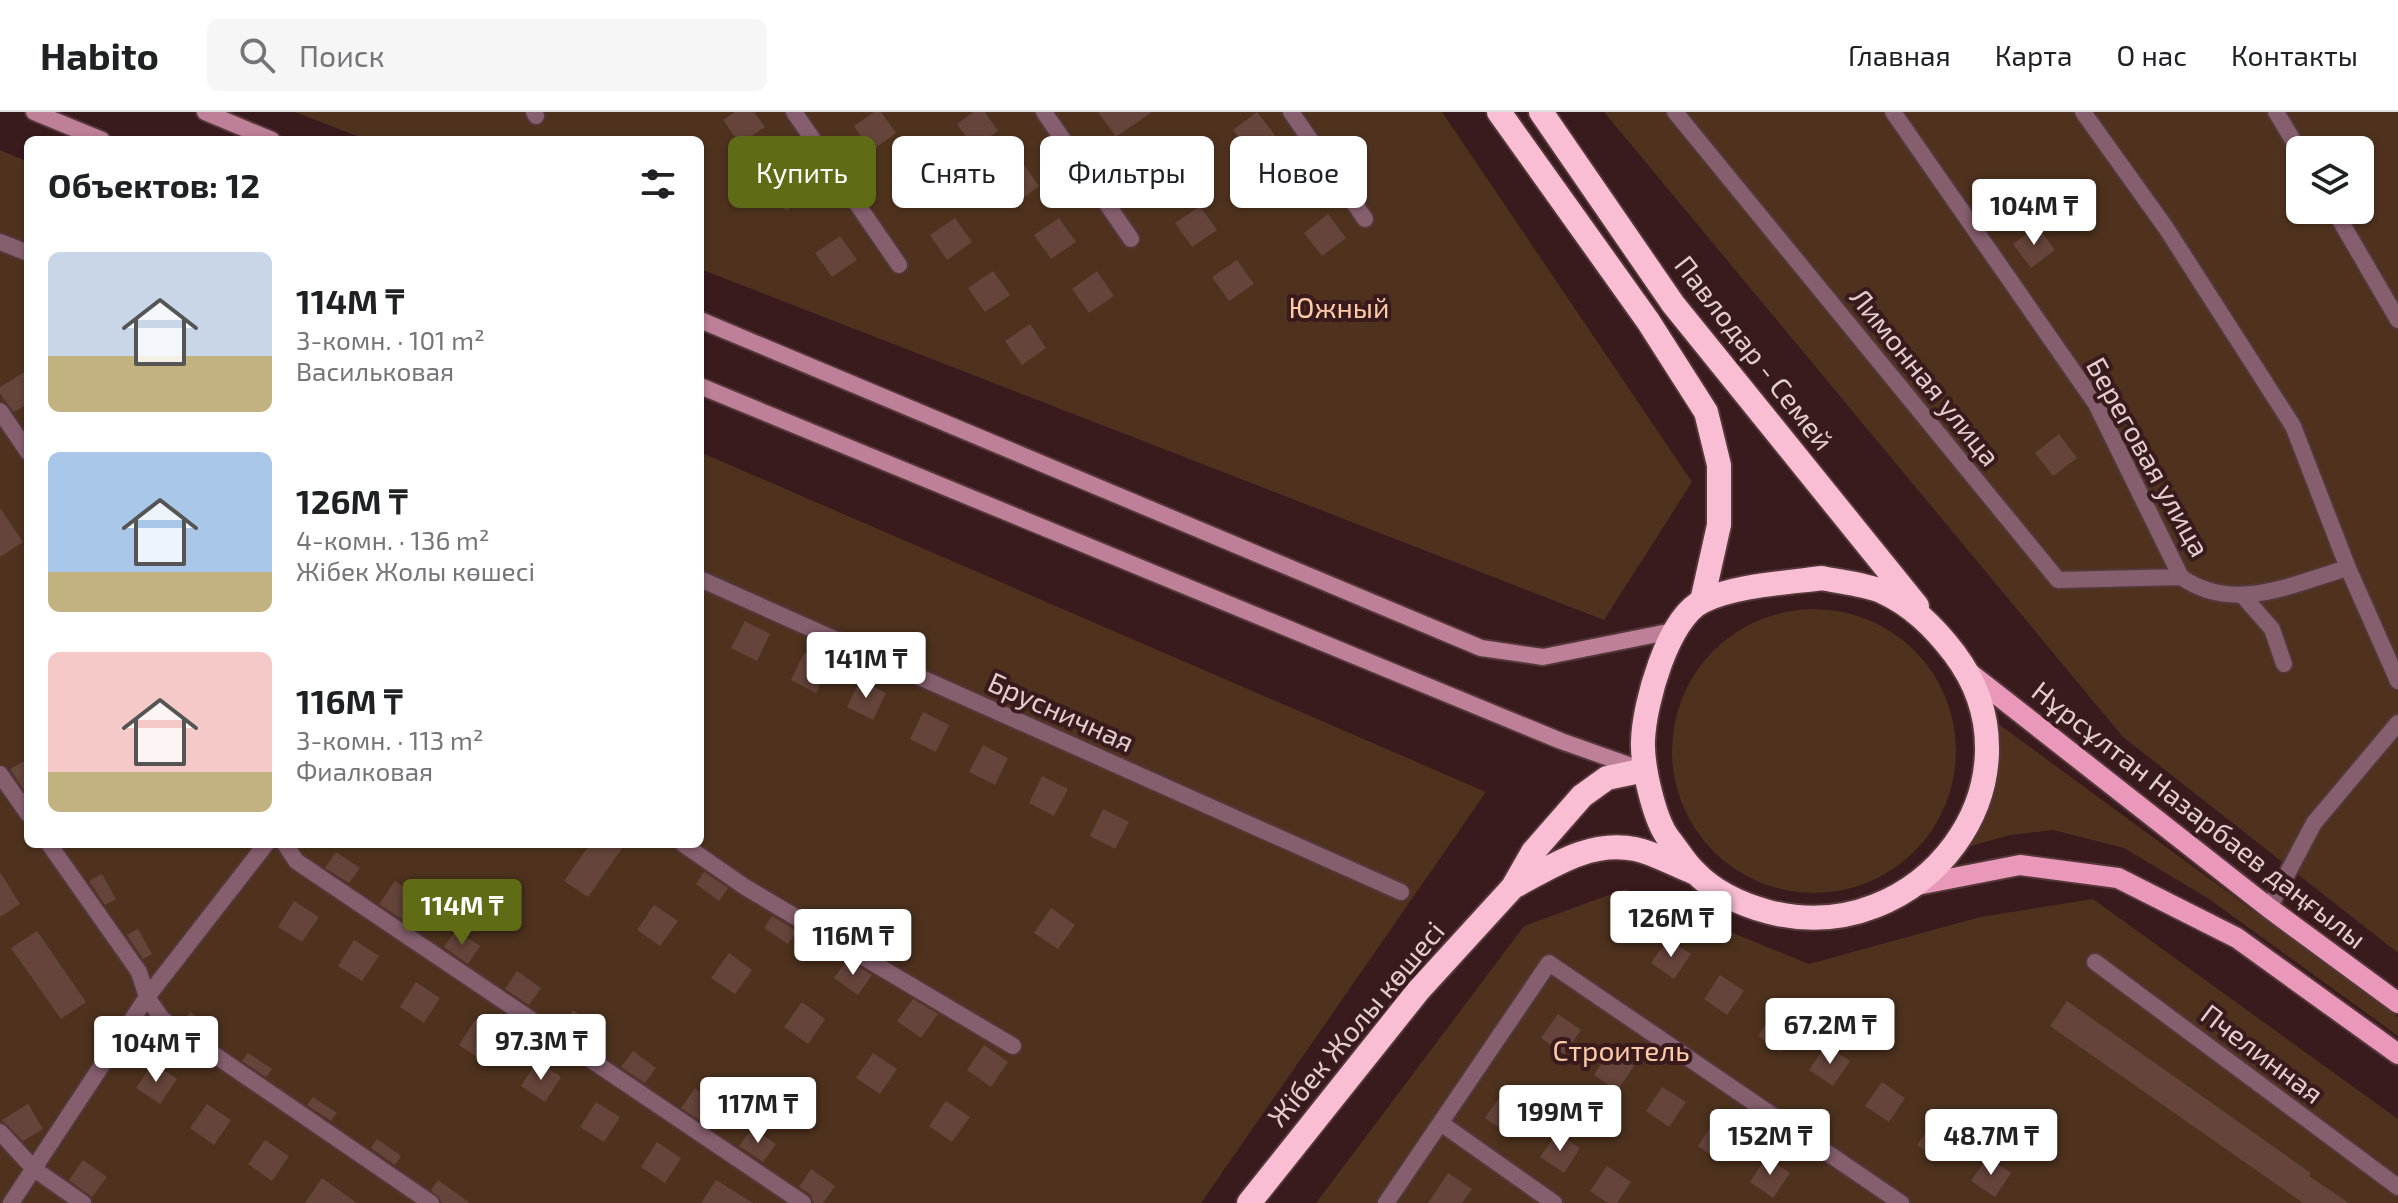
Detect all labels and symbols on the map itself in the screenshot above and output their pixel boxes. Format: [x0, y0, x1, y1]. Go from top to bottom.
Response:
pin: 104M ₸ [1969, 179, 2099, 247]
street label: Павлодар - Семей [1668, 248, 1841, 456]
street label: Лимонная улица [1844, 280, 2008, 472]
park label: Южный [1289, 290, 1389, 324]
street label: Береговая улица [2080, 351, 2218, 562]
pin: 141M ₸ [801, 632, 931, 700]
street label: Брусничная [983, 664, 1140, 758]
street label: Нұрсұлтан Назарбаев даңғылы [2026, 673, 2373, 955]
pin: 114M ₸ [397, 879, 527, 947]
pin: 126M ₸ [1606, 891, 1736, 959]
pin: 116M ₸ [788, 909, 918, 977]
street label: Жібек Жолы көшесі [1259, 914, 1451, 1133]
street label: Пчелинная [2195, 996, 2330, 1110]
pin: 67.2M ₸ [1756, 998, 1904, 1066]
pin: 97.3M ₸ [467, 1014, 615, 1082]
pin: 104M ₸ [91, 1016, 221, 1084]
park label: Строитель [1552, 1033, 1690, 1067]
pin: 117M ₸ [693, 1077, 823, 1145]
pin: 199M ₸ [1495, 1085, 1625, 1153]
pin: 152M ₸ [1705, 1109, 1835, 1177]
pin: 48.7M ₸ [1917, 1109, 2065, 1177]

